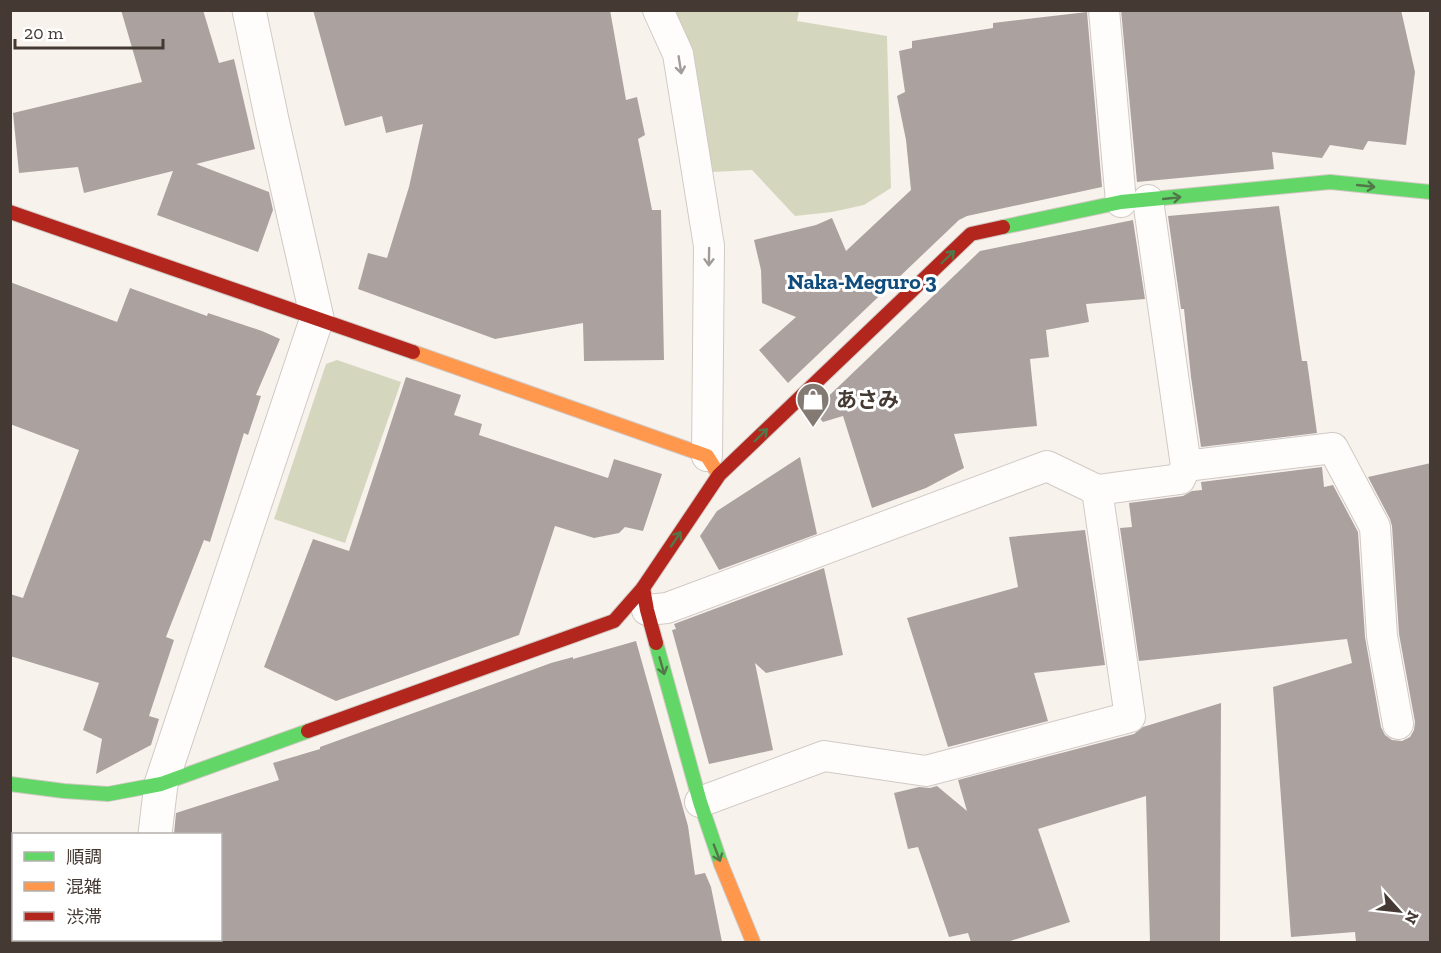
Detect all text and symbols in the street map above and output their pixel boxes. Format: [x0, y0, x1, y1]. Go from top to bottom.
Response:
scale bar [15, 12, 164, 50]
text: 20 m [24, 22, 64, 44]
one-way arrow [675, 54, 686, 74]
one-way arrow [1356, 181, 1375, 192]
one-way arrow [1162, 192, 1181, 203]
one-way arrow [703, 247, 715, 267]
one-way arrow [940, 249, 955, 264]
district label: Naka-Meguro 3 [787, 268, 937, 295]
shop icon: あさみ [795, 381, 831, 428]
place label: あさみ [836, 387, 899, 412]
one-way arrow [753, 428, 768, 442]
one-way arrow [670, 532, 682, 548]
one-way arrow [657, 656, 669, 675]
legend [12, 833, 222, 941]
one-way arrow [713, 843, 724, 862]
text: 順調 [66, 846, 102, 868]
text: 混雑 [66, 876, 102, 898]
north arrow [1369, 881, 1429, 941]
text: 渋滞 [66, 906, 102, 928]
text: N [1401, 908, 1423, 927]

